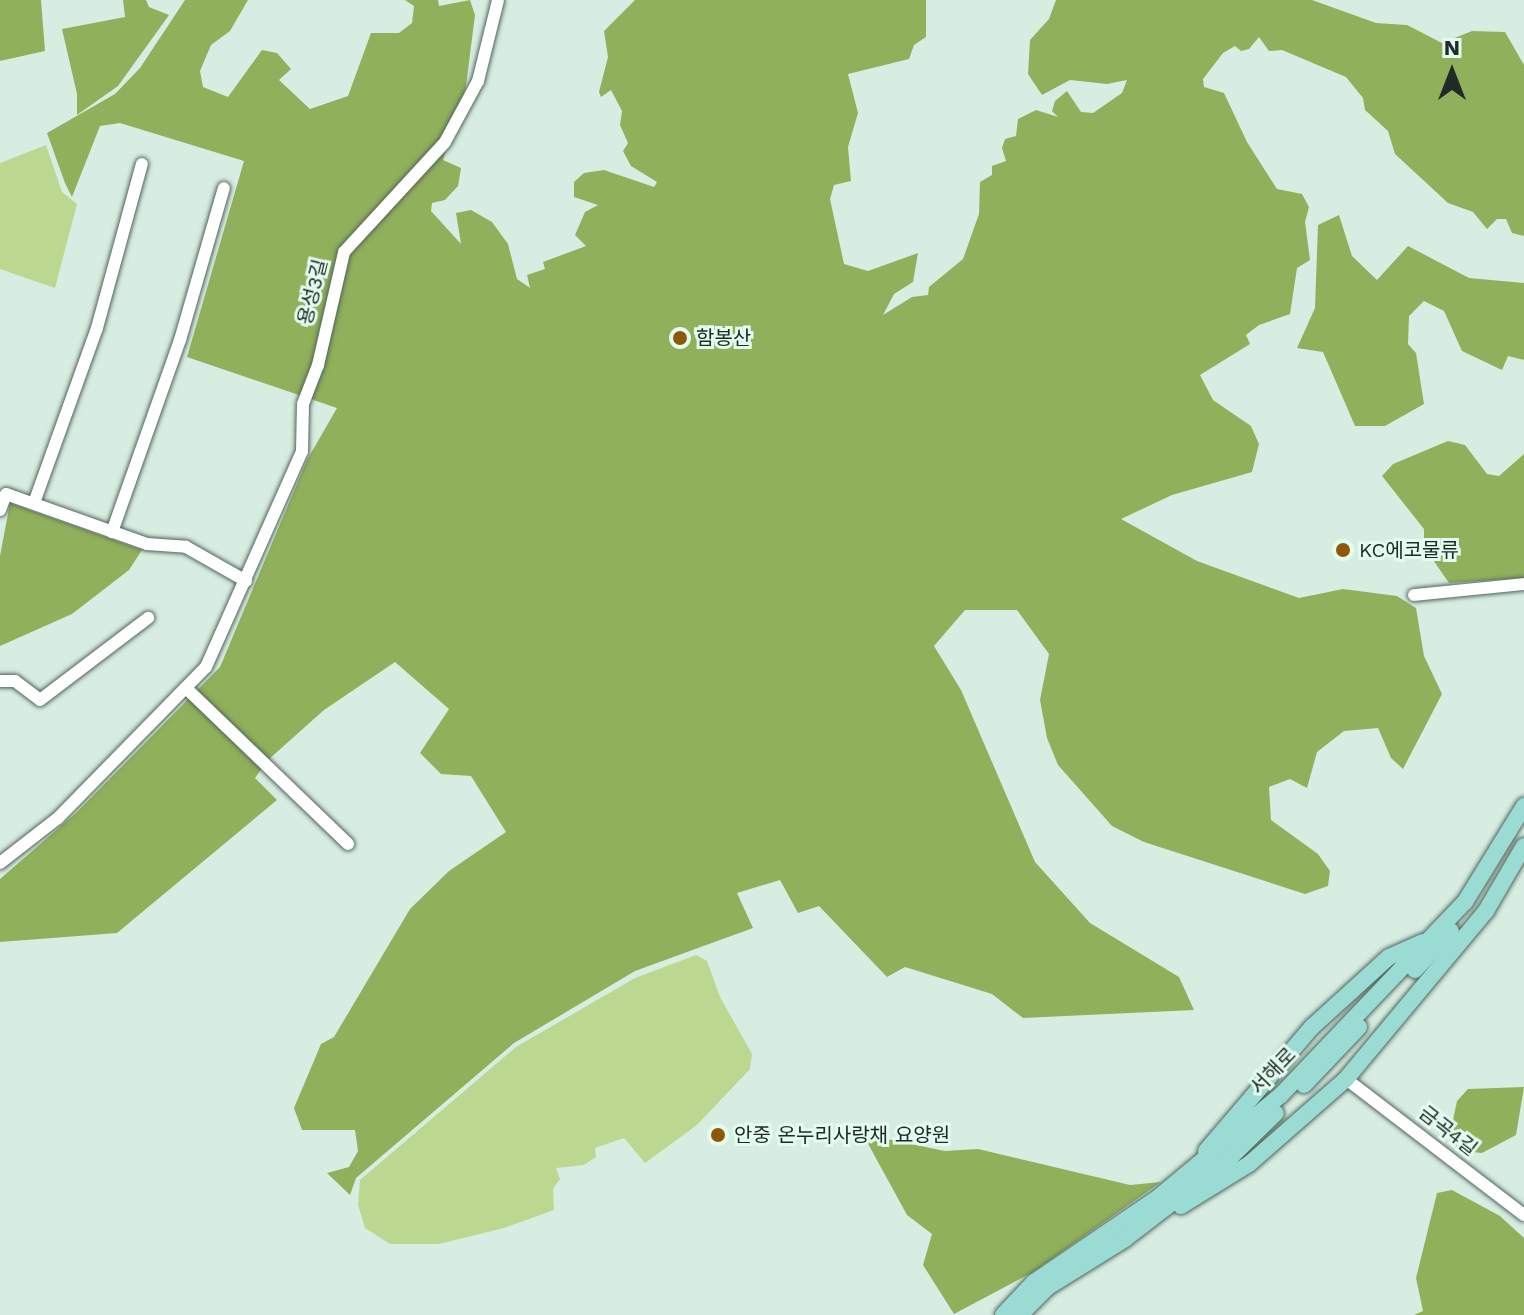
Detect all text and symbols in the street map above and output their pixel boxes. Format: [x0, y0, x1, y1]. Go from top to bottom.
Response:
north arrow [1412, 32, 1492, 112]
text: N [1444, 35, 1460, 60]
street label: 용성3길 [293, 257, 333, 327]
place label: 함봉산 [696, 326, 751, 350]
marker: 함봉산 [671, 329, 689, 347]
place label: KC에코물류 [1359, 538, 1459, 562]
marker: KC에코물류 [1334, 541, 1352, 559]
street label: 서해로 [1245, 1043, 1301, 1099]
street label: 금곡4길 [1414, 1101, 1482, 1161]
place label: 안중 온누리사랑채 요양원 [734, 1123, 950, 1147]
marker: 안중 온누리사랑채 요양원 [709, 1126, 727, 1144]

